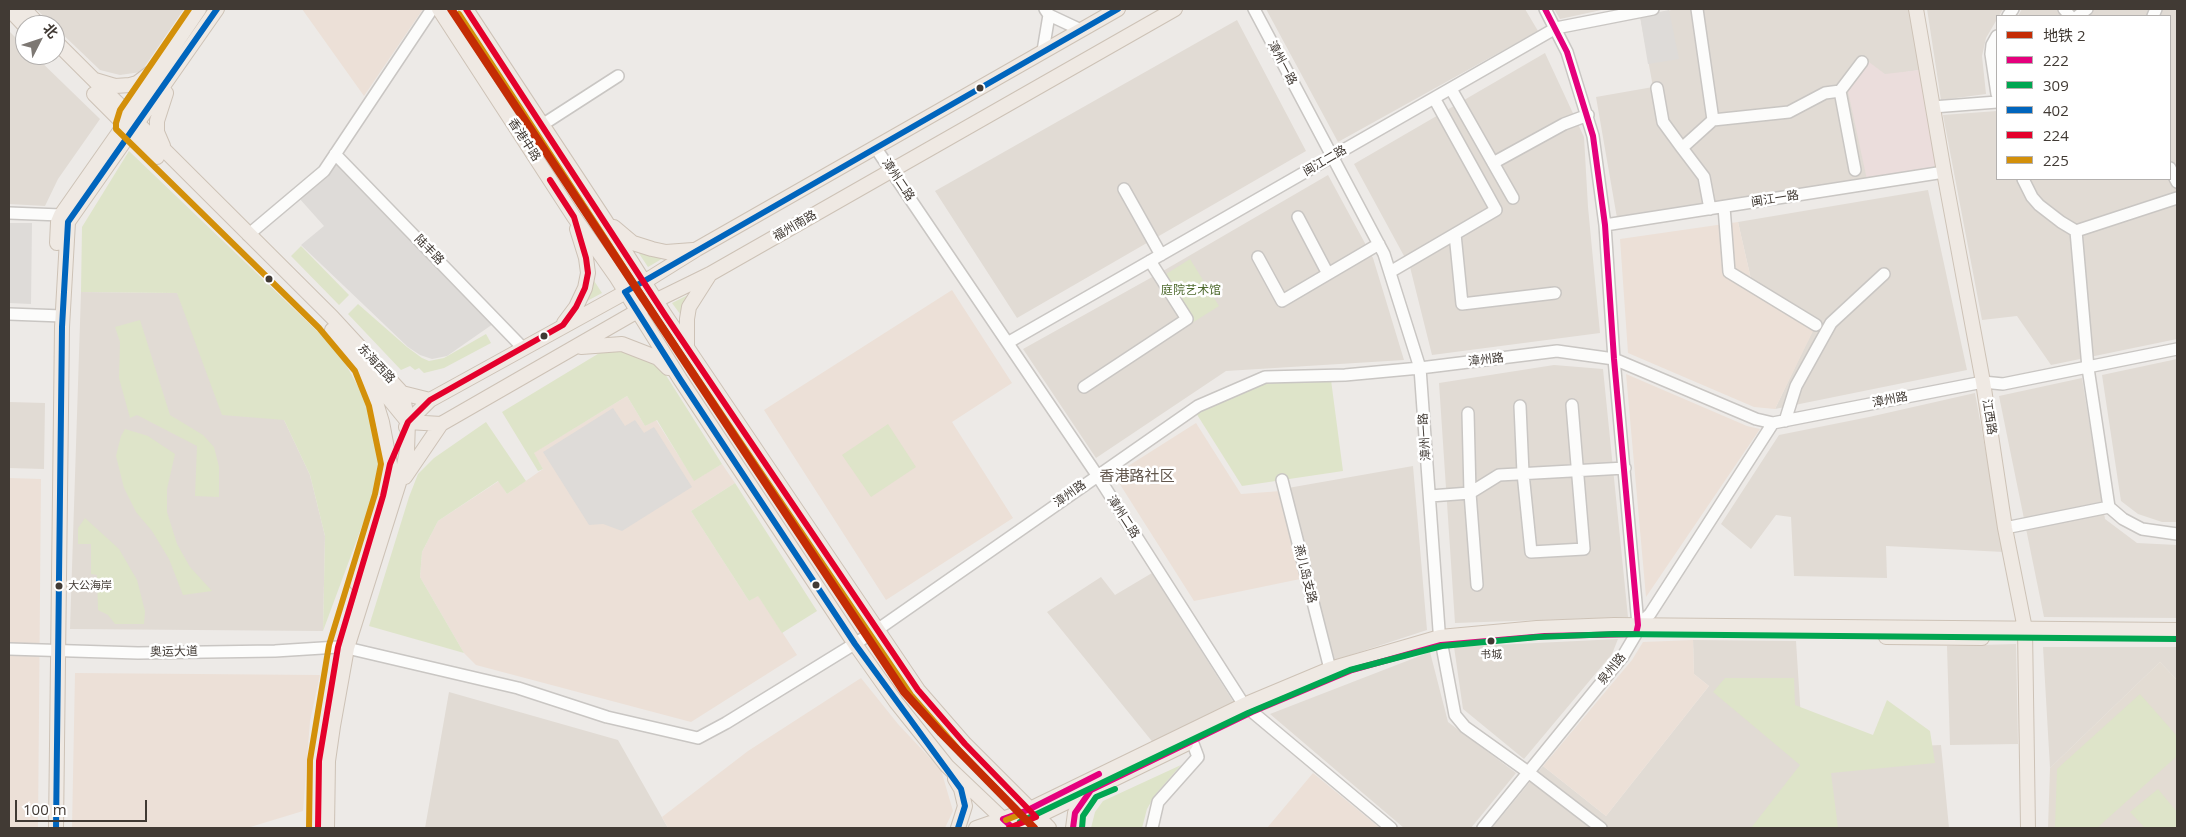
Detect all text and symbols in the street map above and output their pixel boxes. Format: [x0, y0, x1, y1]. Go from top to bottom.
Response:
north arrow [15, 15, 65, 65]
legend [1996, 15, 2171, 180]
text: 北 [39, 19, 63, 42]
text: 地铁 2 [2043, 25, 2085, 45]
street label: 漳州一路 [1264, 38, 1300, 88]
text: 222 [2043, 50, 2069, 70]
text: 309 [2043, 75, 2069, 95]
unlabelled marker [975, 83, 985, 93]
text: 402 [2043, 100, 2069, 120]
street label: 香港中路 [505, 116, 543, 164]
text: 224 [2043, 125, 2069, 145]
street label: 闽江二路 [1301, 143, 1349, 179]
text: 225 [2043, 150, 2069, 170]
street label: 漳州二路 [879, 156, 917, 204]
street label: 闽江一路 [1750, 188, 1800, 210]
street label: 福州南路 [771, 208, 819, 244]
street label: 陆丰路 [411, 232, 447, 268]
unlabelled marker [264, 274, 274, 284]
park label: 庭院艺术馆 [1161, 284, 1221, 298]
unlabelled marker [539, 331, 549, 341]
street label: 东海西路 [354, 342, 398, 386]
street label: 漳州路 [1467, 351, 1505, 369]
street label: 漳州路 [1871, 389, 1909, 411]
street label: 江西路 [1979, 398, 1999, 436]
street label: 漳州一路 [1416, 413, 1434, 461]
district label: 香港路社区 [1100, 468, 1174, 486]
street label: 漳州路 [1051, 478, 1089, 510]
street label: 漳州二路 [1104, 493, 1142, 541]
street label: 燕儿岛支路 [1291, 543, 1319, 605]
place label: 大公海岸 [68, 579, 112, 593]
unlabelled marker [811, 580, 821, 590]
marker: 大公海岸 [54, 581, 64, 591]
marker: 书城 [1486, 636, 1496, 646]
street label: 奥运大道 [150, 644, 198, 660]
place label: 书城 [1480, 648, 1502, 662]
street label: 泉州路 [1595, 650, 1629, 688]
scale bar [18, 790, 150, 822]
text: 100 m [23, 799, 67, 819]

